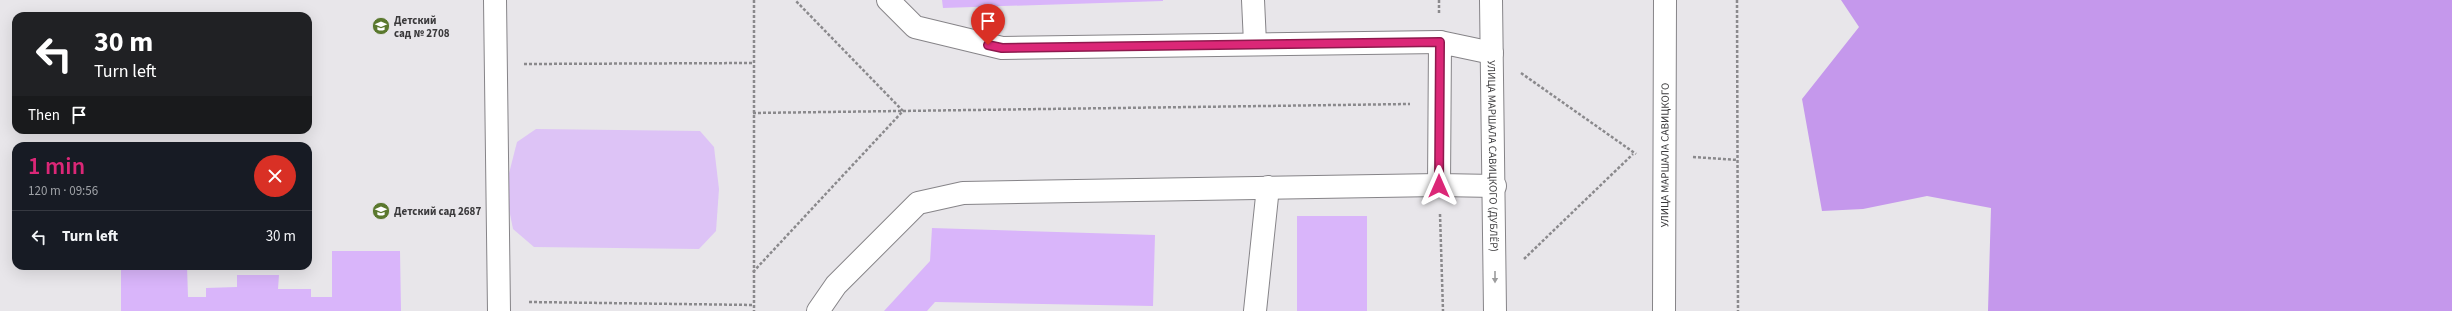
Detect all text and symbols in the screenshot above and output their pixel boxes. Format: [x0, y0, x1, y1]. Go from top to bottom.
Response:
pin [971, 4, 1005, 45]
icon: arrive [977, 10, 999, 32]
place label: Детский сад № 2708 [394, 13, 450, 41]
school or university icon: Детский сад № 2708 [371, 16, 391, 36]
text: 30 m [94, 22, 153, 62]
icon: left [28, 28, 80, 80]
text: Turn left [94, 59, 156, 84]
street label: УЛИЦА МАРШАЛА САВИЦКОГО (ДУБЛЁР) [1484, 60, 1502, 252]
street label: УЛИЦА МАРШАЛА САВИЦКОГО [1657, 83, 1672, 227]
icon: arrive [68, 104, 90, 126]
text: Then [28, 105, 60, 126]
text: 1 min [28, 149, 85, 184]
button: close [254, 155, 296, 197]
position arrow [1418, 165, 1460, 207]
text: 120 m · 09:56 [28, 182, 98, 200]
school or university icon: Детский сад 2687 [371, 201, 391, 221]
place label: Детский сад 2687 [394, 204, 481, 219]
icon: left [28, 226, 50, 248]
text: Turn left [62, 226, 118, 247]
text: 30 m [266, 226, 296, 247]
one-way arrow [1492, 271, 1498, 284]

